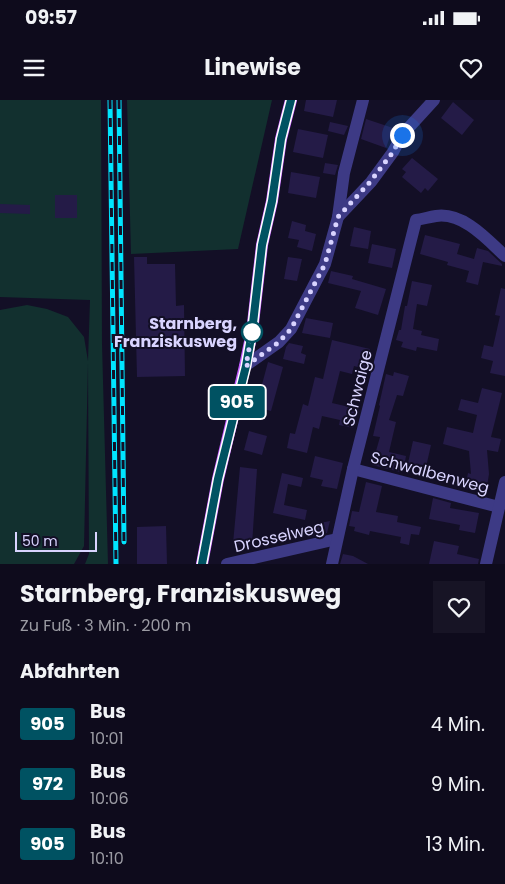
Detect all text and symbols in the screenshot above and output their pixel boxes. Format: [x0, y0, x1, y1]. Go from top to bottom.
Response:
text: 09:57 [25, 4, 77, 31]
text: Linewise [204, 52, 301, 83]
icon: menu [20, 54, 48, 82]
icon: heart [457, 54, 485, 82]
your location [390, 123, 415, 148]
place label: Starnberg, Franziskusweg [114, 312, 237, 353]
marker: Starnberg, Franziskusweg [241, 321, 263, 343]
street label: Schwaige [337, 347, 378, 429]
line badge: 905 [208, 386, 266, 418]
text: 905 [220, 389, 254, 414]
street label: Schwalbenweg [368, 446, 492, 499]
street label: Drosselweg [232, 515, 326, 558]
scale bar [15, 529, 98, 552]
text: 50 m [22, 531, 58, 551]
text: Starnberg, Franziskusweg [20, 577, 341, 610]
button: heart [433, 581, 485, 633]
text: Zu Fuß · 3 Min. · 200 m [20, 614, 191, 637]
text: Abfahrten [20, 658, 120, 685]
text: Bus [90, 698, 126, 725]
text: 905 [30, 711, 65, 736]
text: 4 Min. [431, 711, 485, 738]
text: 10:01 [90, 727, 124, 750]
text: Bus [90, 758, 126, 785]
text: 972 [32, 771, 63, 796]
text: 9 Min. [431, 771, 485, 798]
text: 10:06 [90, 787, 129, 810]
text: Bus [90, 818, 126, 845]
text: 905 [30, 831, 65, 856]
text: 13 Min. [425, 831, 485, 858]
text: 10:10 [90, 847, 124, 870]

